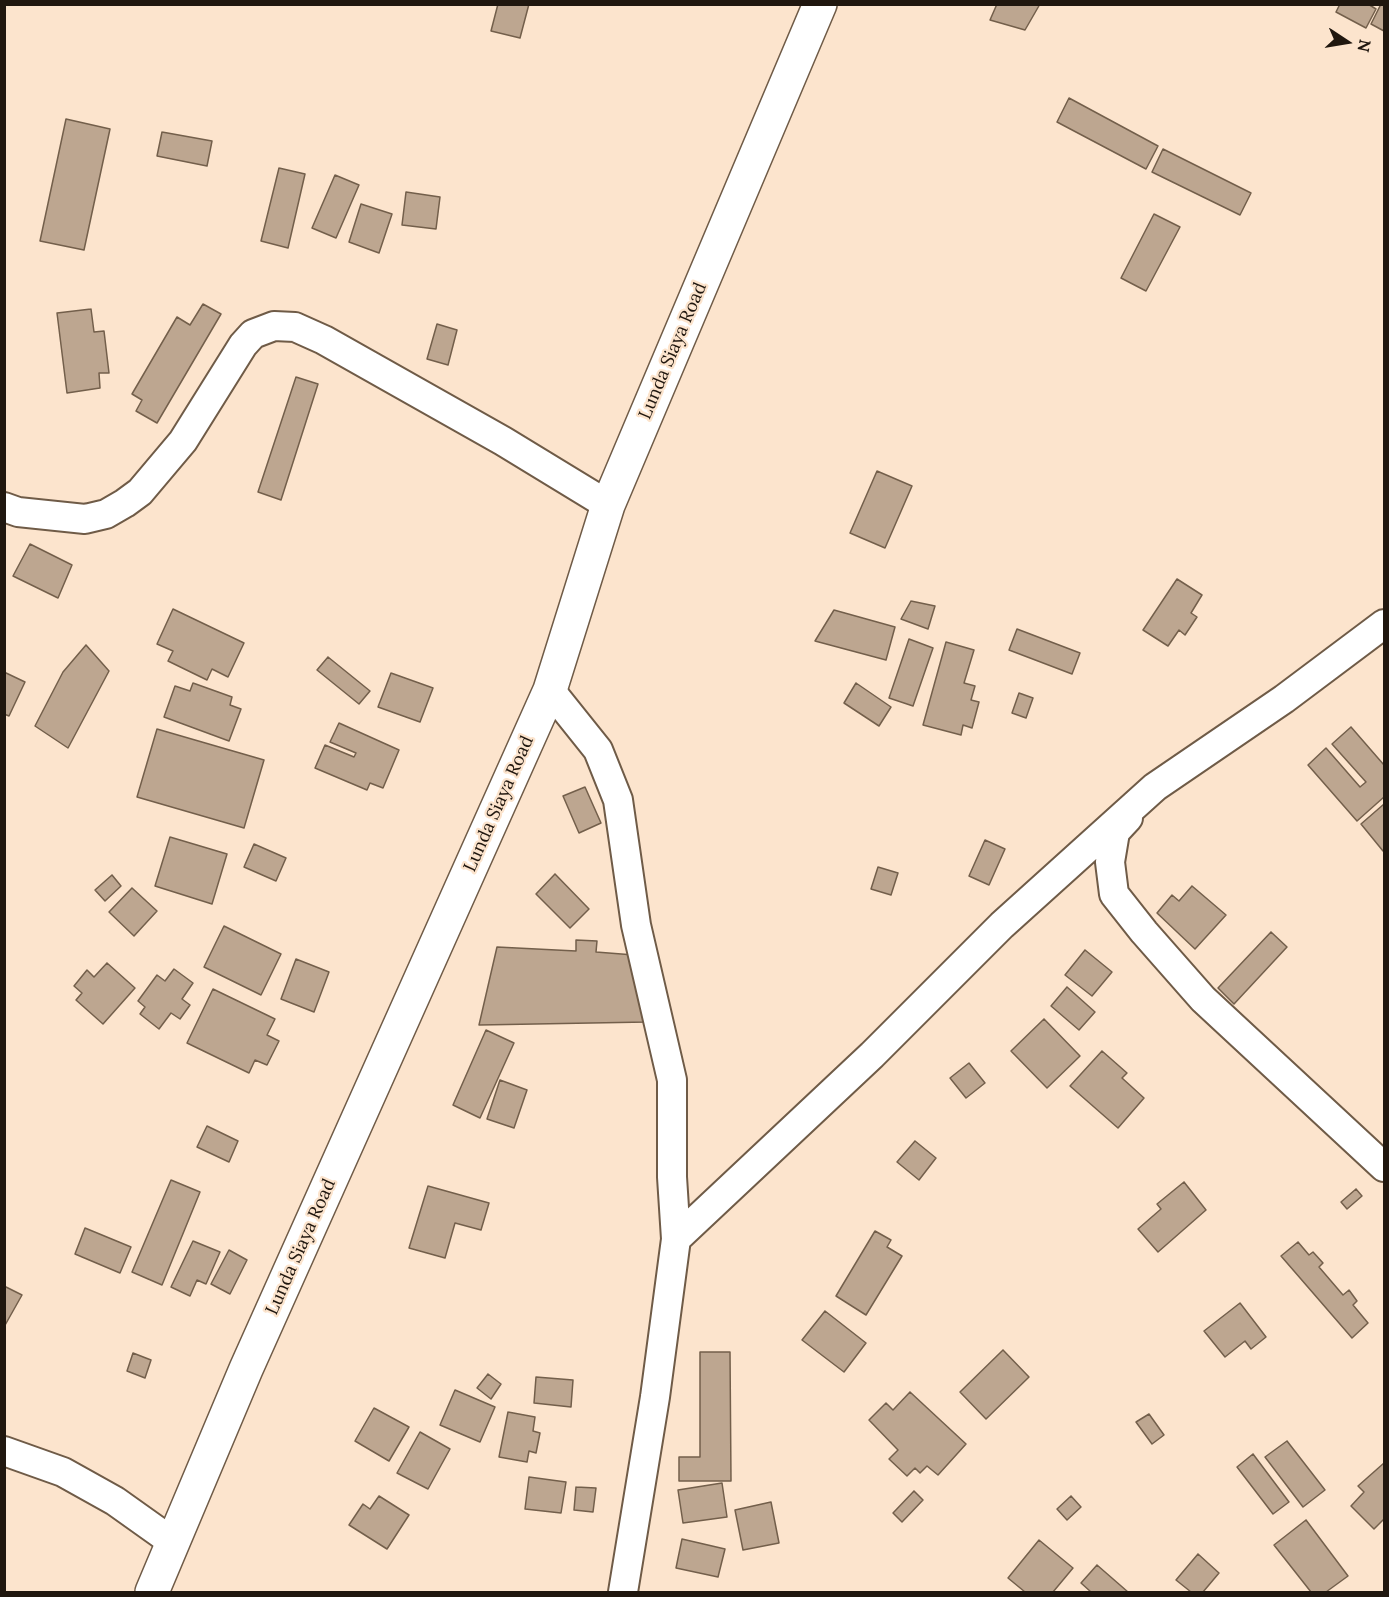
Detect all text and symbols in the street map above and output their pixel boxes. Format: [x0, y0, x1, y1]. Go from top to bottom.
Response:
north arrow [1317, 12, 1377, 72]
text: N [1354, 38, 1376, 54]
street label: Lunda Siaya Road [634, 279, 712, 423]
street label: Lunda Siaya Road [459, 733, 539, 875]
street label: Lunda Siaya Road [261, 1176, 341, 1318]

